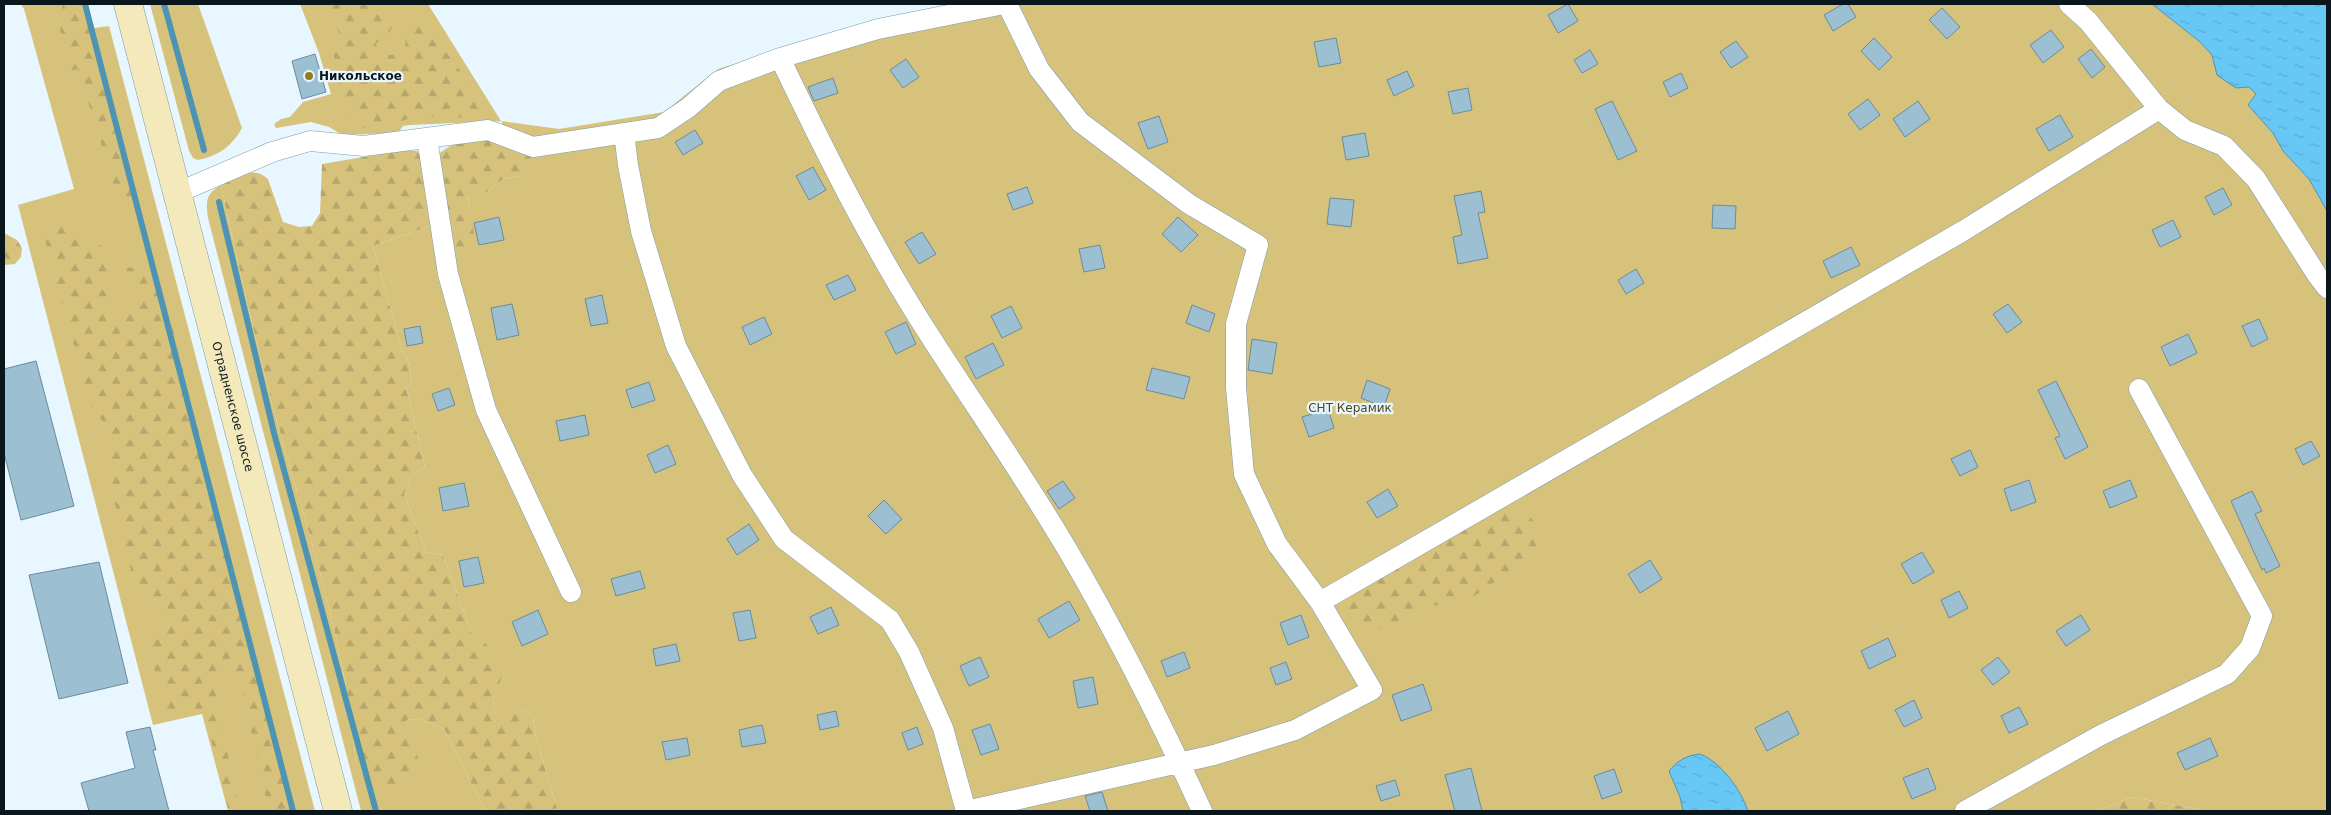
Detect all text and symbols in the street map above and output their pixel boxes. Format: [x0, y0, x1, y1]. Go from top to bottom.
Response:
place label: Никольское [319, 69, 402, 83]
marker: Никольское [303, 70, 315, 82]
street label: Отрадненское шоссе [209, 340, 256, 473]
park label: СНТ Керамик [1308, 401, 1392, 415]

